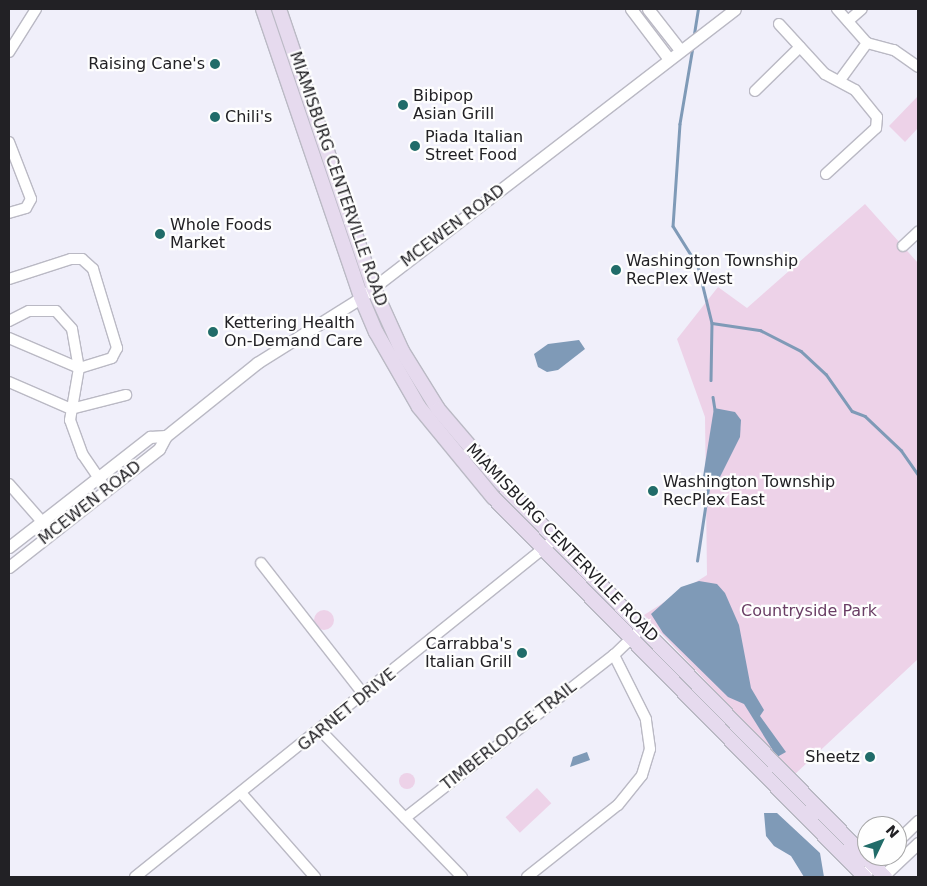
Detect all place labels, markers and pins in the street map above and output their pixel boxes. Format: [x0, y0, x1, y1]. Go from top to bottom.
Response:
place label: Raising Cane's [88, 54, 205, 74]
marker: Raising Cane's [209, 58, 221, 70]
place label: Bibipop Asian Grill [413, 86, 494, 124]
marker: Bibipop Asian Grill [397, 99, 409, 111]
place label: Chili's [225, 107, 272, 127]
marker: Chili's [209, 111, 221, 123]
place label: Piada Italian Street Food [425, 127, 523, 165]
marker: Piada Italian Street Food [409, 140, 421, 152]
place label: Whole Foods Market [170, 215, 272, 253]
marker: Whole Foods Market [154, 228, 166, 240]
place label: Washington Township RecPlex West [626, 251, 798, 289]
marker: Washington Township RecPlex West [610, 264, 622, 276]
place label: Kettering Health On-Demand Care [224, 313, 362, 351]
marker: Kettering Health On-Demand Care [206, 325, 220, 339]
place label: Washington Township RecPlex East [663, 472, 835, 510]
marker: Washington Township RecPlex East [647, 485, 659, 497]
place label: Carrabba's Italian Grill [425, 634, 512, 672]
marker: Carrabba's Italian Grill [516, 647, 528, 659]
place label: Sheetz [805, 747, 860, 767]
marker: Sheetz [864, 751, 876, 763]

